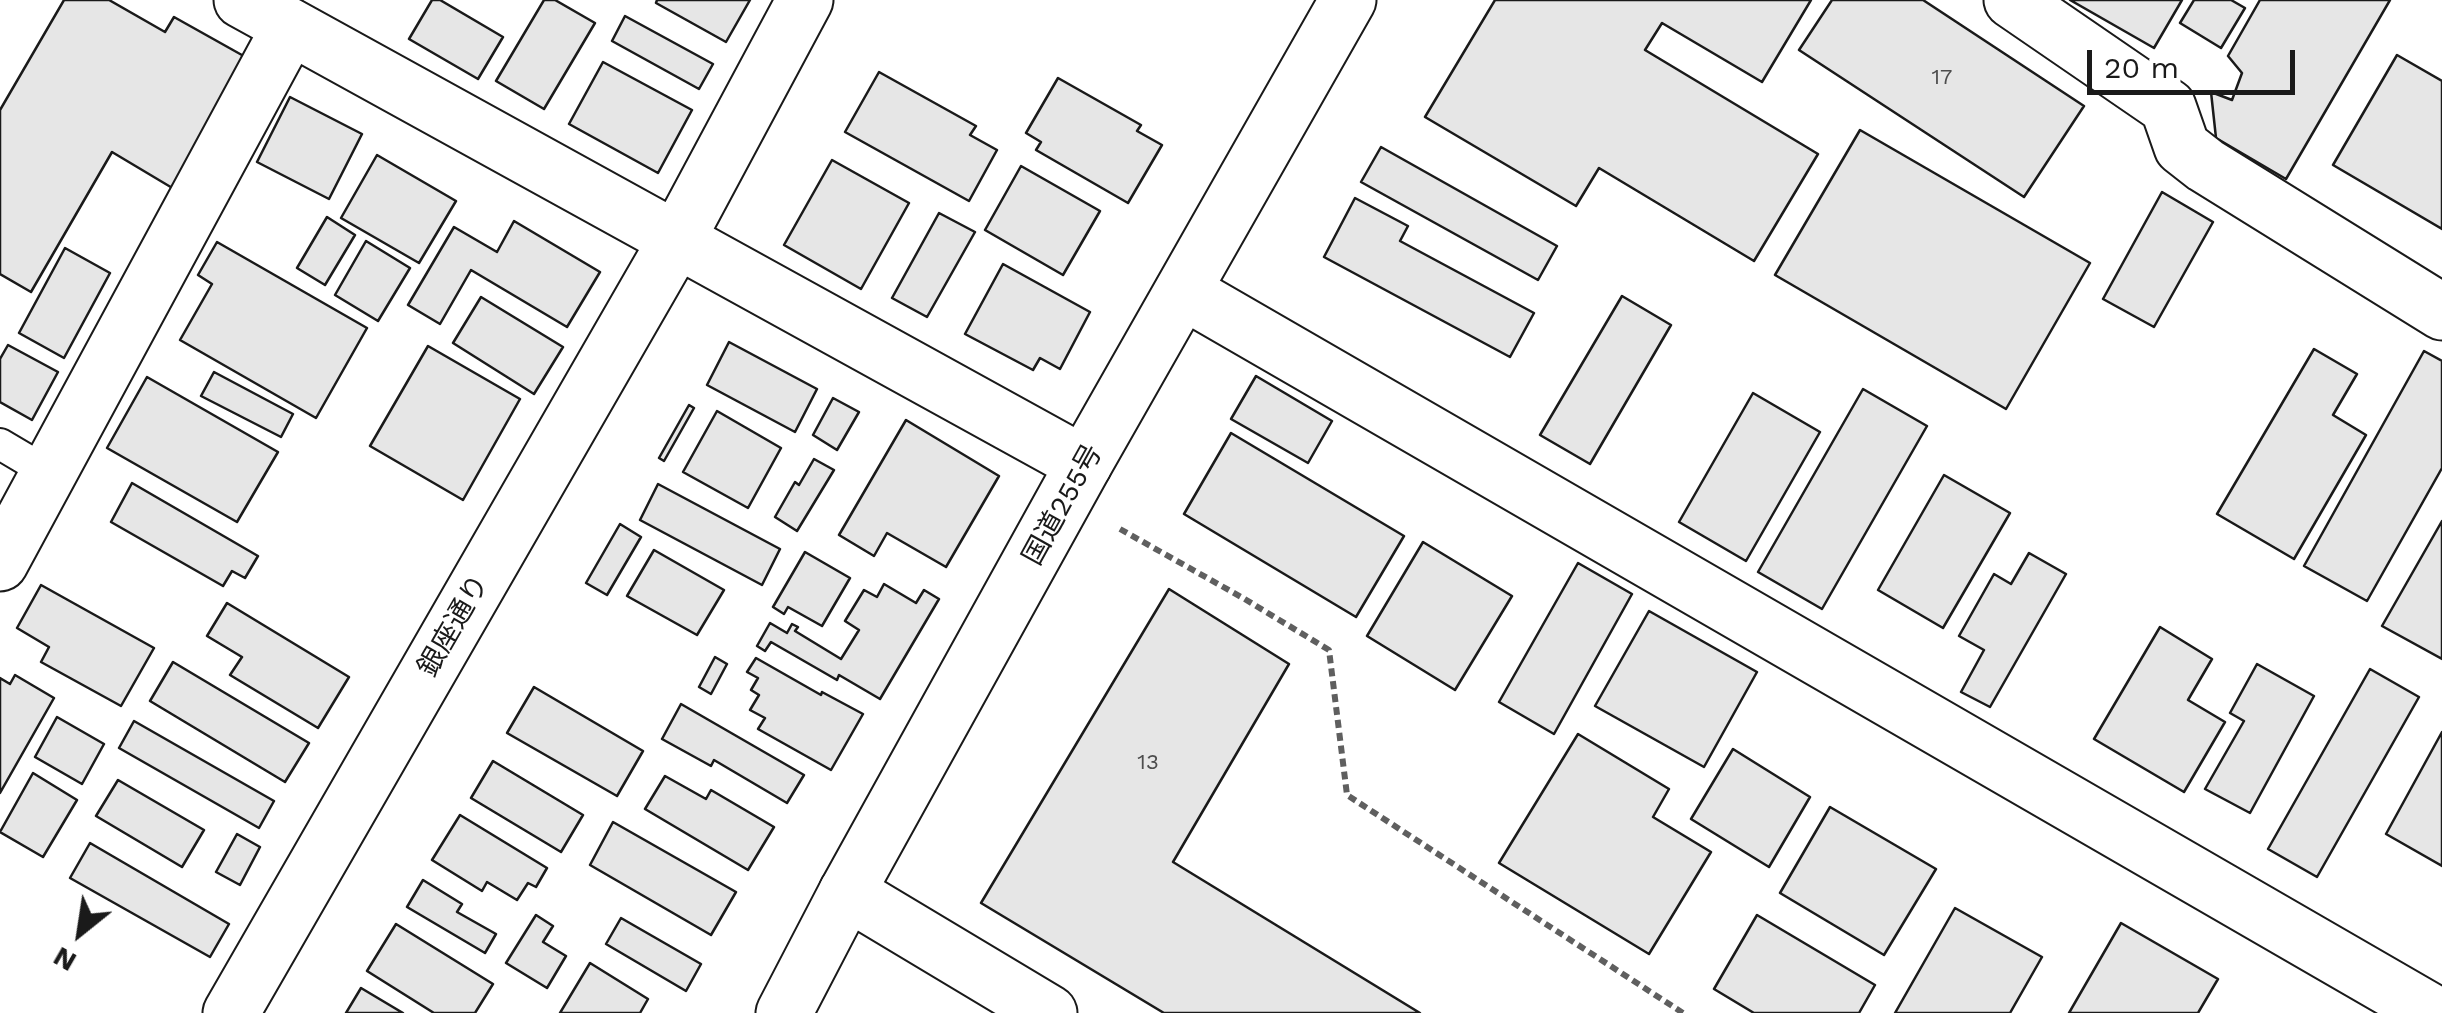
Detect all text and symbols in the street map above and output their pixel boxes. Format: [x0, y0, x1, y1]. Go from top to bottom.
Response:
scale bar [2092, 30, 2300, 92]
text: 20 m [2104, 50, 2179, 85]
house number: 17 [1932, 65, 1952, 91]
street label: 国道255号 [1016, 439, 1110, 571]
street label: 銀座通り [411, 569, 497, 683]
house number: 13 [1137, 750, 1159, 776]
north arrow [30, 883, 130, 983]
text: N [48, 940, 82, 979]

